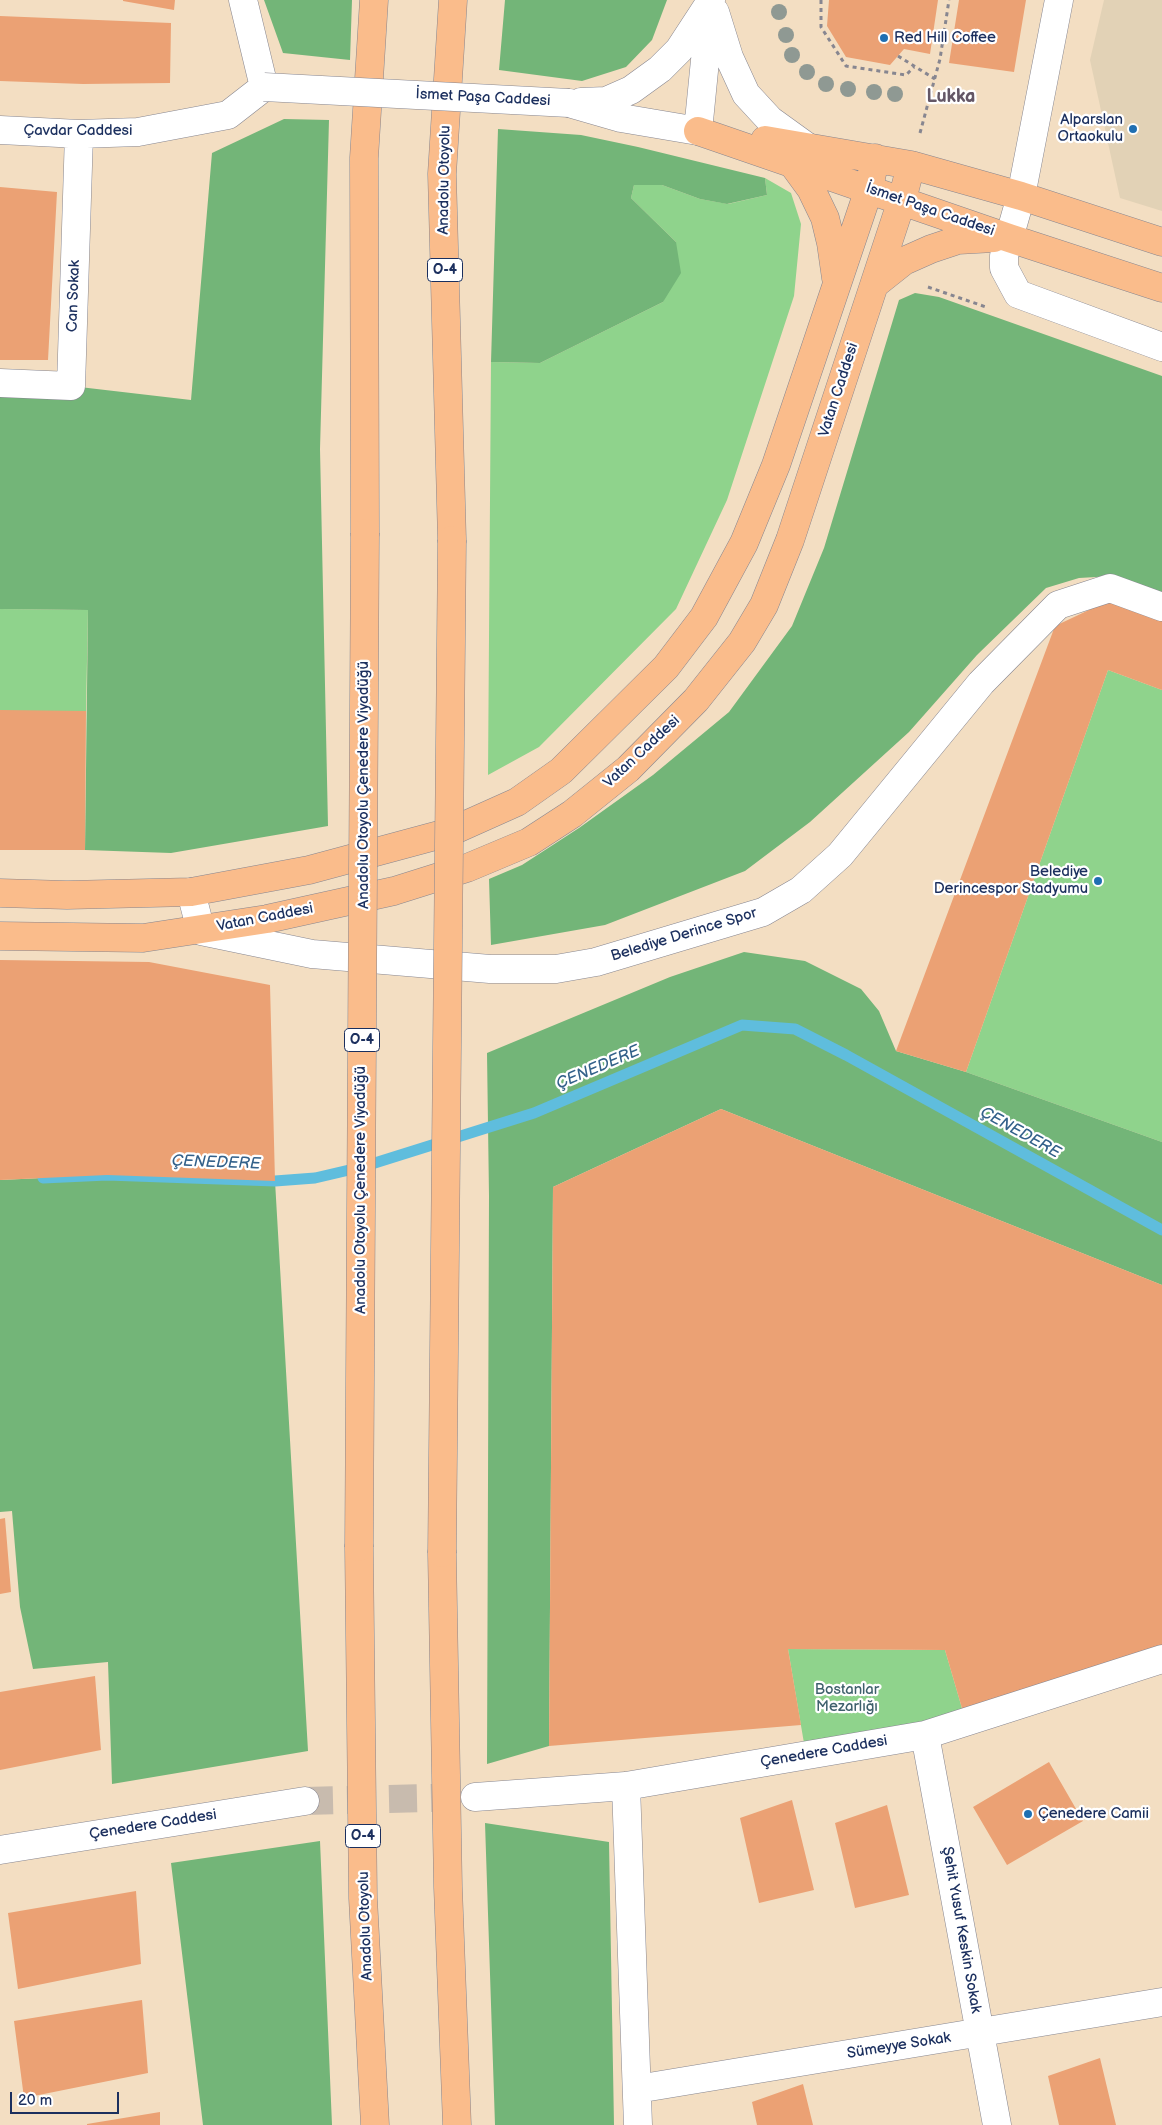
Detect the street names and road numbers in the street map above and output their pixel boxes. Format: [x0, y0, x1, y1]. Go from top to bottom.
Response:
street label: İsmet Paşa Caddesi [415, 85, 551, 111]
street label: Çavdar Caddesi [24, 122, 132, 140]
street label: Anadolu Otoyolu [435, 125, 455, 235]
street label: İsmet Paşa Caddesi [863, 179, 997, 241]
road number: O-4 [428, 258, 462, 282]
street label: Can Sokak [64, 260, 84, 332]
street label: Vatan Caddesi [815, 341, 863, 439]
street label: Anadolu Otoyolu Çenedere Viyadüğü [355, 661, 373, 909]
street label: Vatan Caddesi [600, 712, 684, 792]
street label: Vatan Caddesi [215, 900, 315, 936]
street label: Belediye Derince Spor [609, 904, 759, 966]
road number: O-4 [344, 1028, 380, 1052]
street label: Anadolu Otoyolu Çenedere Viyadüğü [352, 1066, 370, 1314]
street label: Çenedere Caddesi [759, 1732, 889, 1772]
street label: Çenedere Caddesi [88, 1806, 218, 1844]
road number: O-4 [346, 1824, 380, 1848]
street label: Şehit Yusuf Keskin Sokak [937, 1845, 985, 2015]
street label: Anadolu Otoyolu [355, 1871, 377, 1981]
street label: Sümeyye Sokak [846, 2029, 952, 2063]

